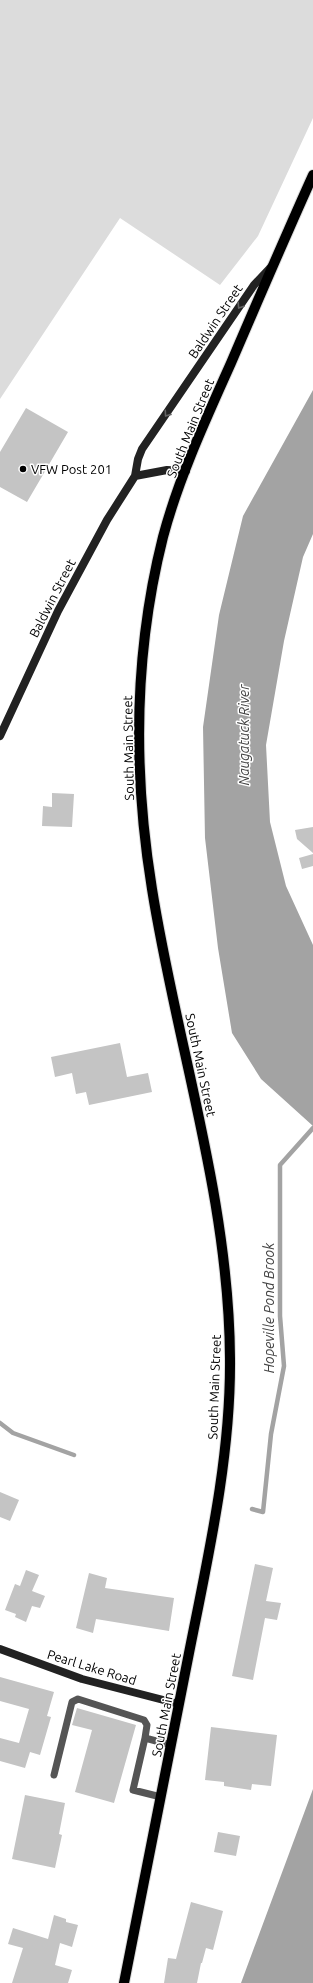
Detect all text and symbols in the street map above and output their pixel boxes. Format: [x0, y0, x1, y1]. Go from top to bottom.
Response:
street label: Baldwin Street [185, 281, 245, 361]
one-way arrow [237, 302, 245, 309]
street label: South Main Street [164, 377, 216, 479]
one-way arrow [165, 409, 172, 416]
place label: VFW Post 201 [31, 462, 112, 476]
marker: VFW Post 201 [18, 464, 28, 474]
street label: Baldwin Street [26, 557, 78, 639]
water label: Naugatuck River [236, 684, 252, 786]
street label: South Main Street [120, 695, 136, 801]
street label: South Main Street [183, 1012, 219, 1118]
water label: Hopeville Pond Brook [261, 1242, 277, 1373]
street label: South Main Street [205, 1334, 223, 1440]
street label: Pearl Lake Road [46, 1647, 138, 1687]
street label: South Main Street [149, 1652, 183, 1758]

